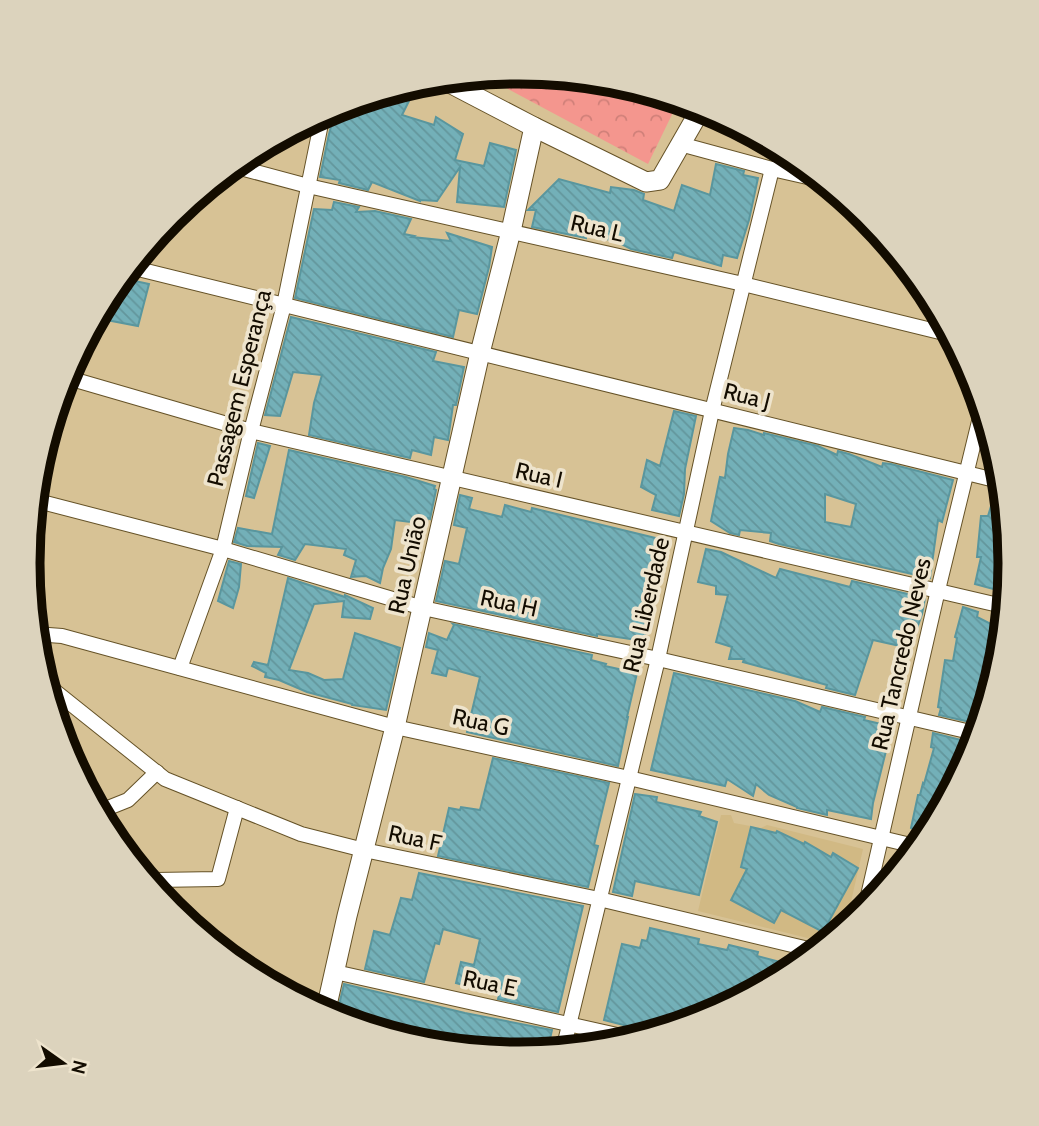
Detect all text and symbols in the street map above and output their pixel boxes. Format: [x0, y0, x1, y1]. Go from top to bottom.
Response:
street label: Rua L [568, 208, 627, 248]
street label: Passagem Esperança [201, 287, 277, 489]
street label: Rua J [720, 377, 774, 415]
street label: Rua I [513, 456, 565, 494]
street label: Rua União [382, 513, 432, 617]
street label: Rua Liberdade [617, 534, 675, 675]
street label: Rua Tancredo Neves [865, 555, 937, 753]
street label: Rua H [478, 583, 540, 623]
street label: Rua G [450, 702, 512, 742]
street label: Rua F [386, 819, 444, 857]
street label: Rua E [460, 964, 520, 1002]
north arrow [28, 1028, 98, 1098]
text: N [66, 1058, 92, 1076]

